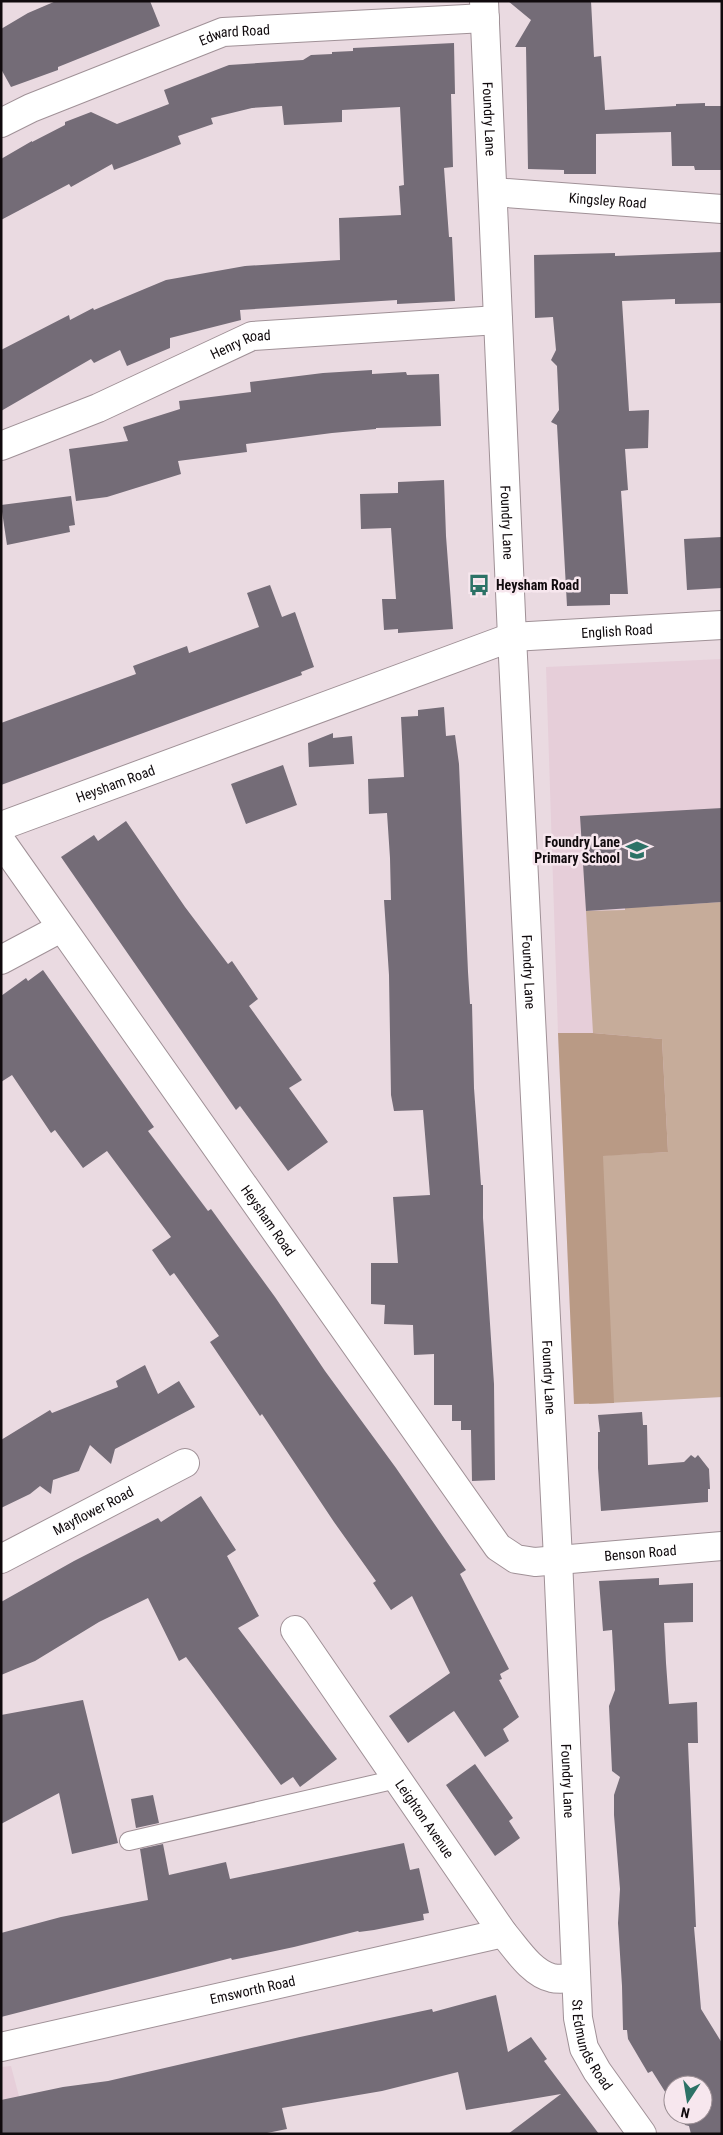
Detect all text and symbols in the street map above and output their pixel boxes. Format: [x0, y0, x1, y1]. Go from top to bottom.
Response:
street label: Edward Road [197, 22, 270, 49]
street label: Foundry Lane [480, 81, 499, 157]
street label: Kingsley Road [568, 190, 647, 211]
street label: Henry Road [208, 327, 271, 362]
street label: Foundry Lane [497, 485, 517, 560]
bus stop icon: Heysham Road [466, 572, 492, 598]
place label: Heysham Road [496, 577, 579, 593]
street label: English Road [581, 621, 653, 641]
street label: Heysham Road [74, 762, 157, 806]
place label: Foundry Lane Primary School [534, 834, 620, 866]
school or university icon: Foundry Lane Primary School [624, 837, 650, 863]
street label: Foundry Lane [519, 934, 539, 1010]
street label: Heysham Road [238, 1182, 298, 1259]
street label: Foundry Lane [539, 1340, 559, 1415]
street label: Mayflower Road [50, 1483, 136, 1538]
street label: Benson Road [604, 1542, 677, 1564]
street label: Foundry Lane [558, 1744, 577, 1819]
street label: Leighton Avenue [392, 1777, 457, 1861]
street label: Emsworth Road [208, 1972, 297, 2007]
street label: St Edmunds Road [569, 1999, 616, 2093]
north arrow [663, 2075, 713, 2125]
text: N [679, 2104, 691, 2121]

